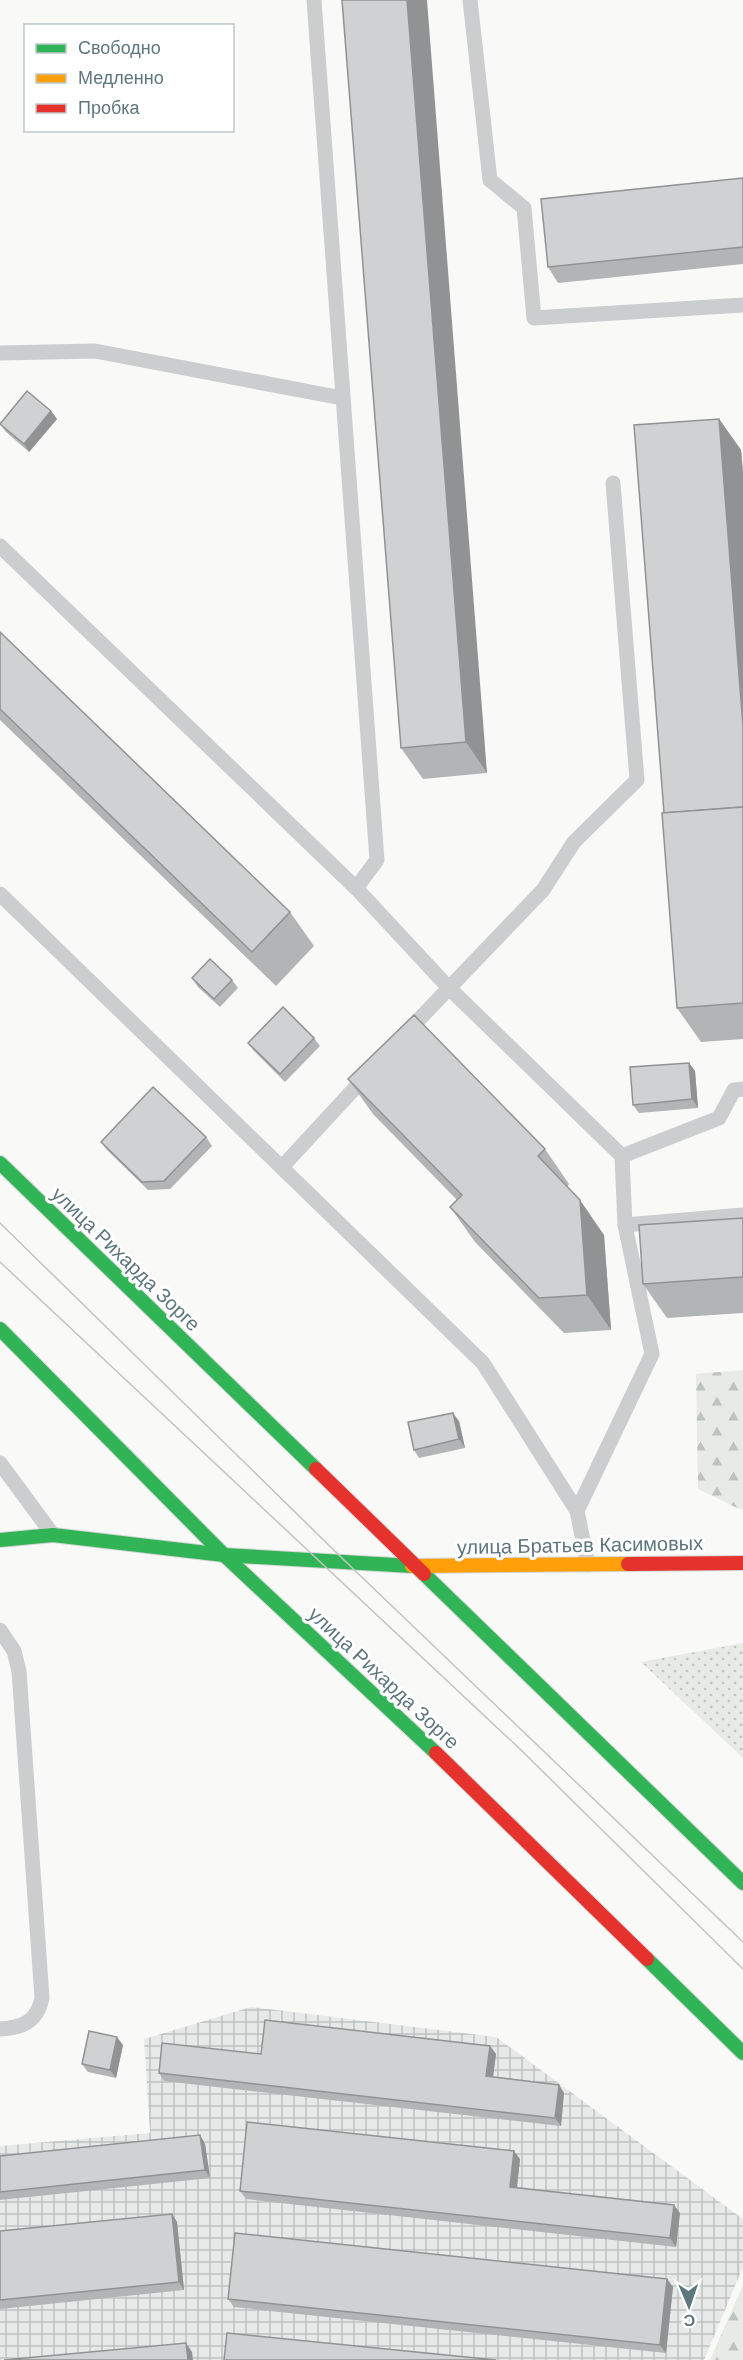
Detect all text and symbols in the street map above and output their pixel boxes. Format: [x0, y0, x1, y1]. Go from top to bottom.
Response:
legend [24, 24, 234, 132]
text: Свободно [78, 38, 161, 58]
text: Медленно [78, 68, 164, 88]
text: Пробка [78, 98, 141, 118]
street label: улица Рихарда Зорге [47, 1183, 205, 1335]
street label: улица Братьев Касимовых [457, 1532, 703, 1558]
street label: улица Рихарда Зорге [304, 1603, 464, 1753]
north arrow [659, 2276, 719, 2336]
text: С [683, 2312, 696, 2329]

